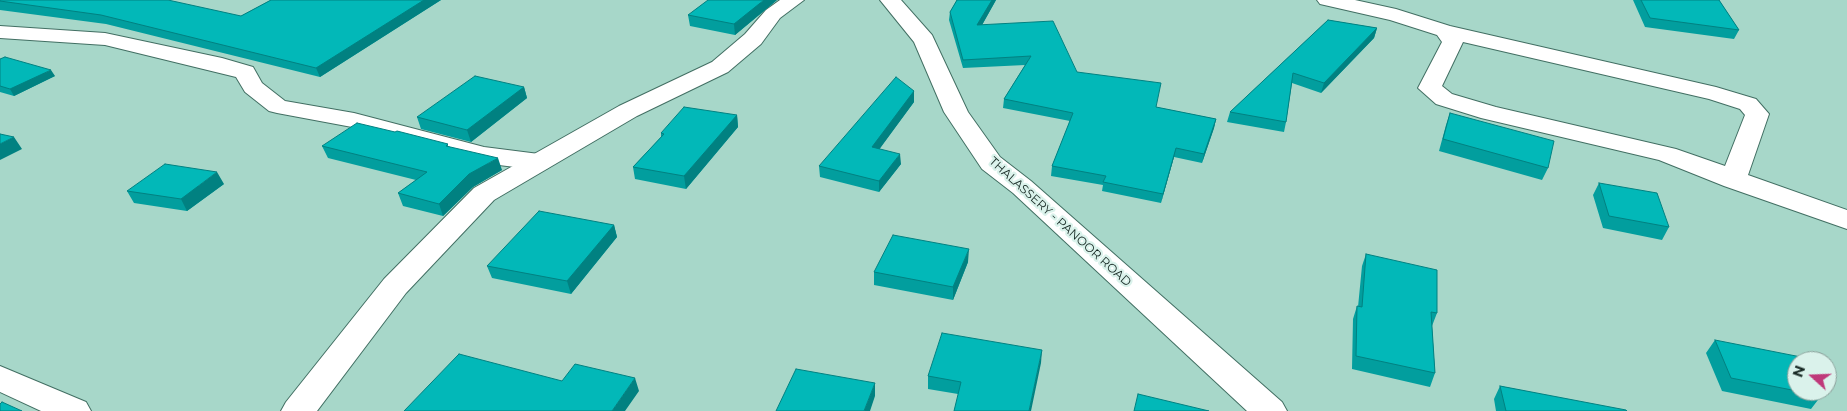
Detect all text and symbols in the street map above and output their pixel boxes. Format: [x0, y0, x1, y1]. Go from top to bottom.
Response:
street label: THALASSERY - PANOOR ROAD [986, 154, 1134, 290]
north arrow [1787, 351, 1837, 401]
text: N [1788, 363, 1809, 380]

